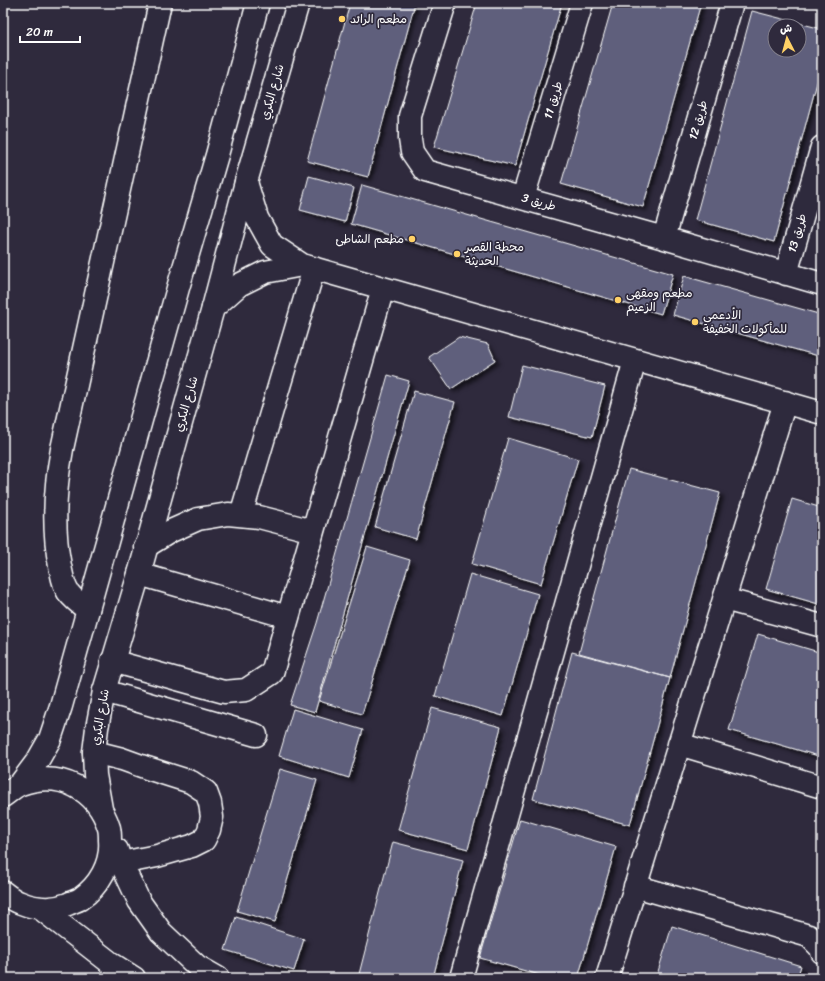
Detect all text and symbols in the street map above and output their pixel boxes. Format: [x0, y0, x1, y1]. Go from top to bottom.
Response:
place label: مطعم الرائد [350, 8, 407, 30]
marker: مطعم الرائد [337, 14, 347, 24]
scale bar [20, 18, 80, 44]
north arrow [767, 18, 807, 58]
text: ش [779, 18, 793, 39]
text: 20 m [26, 21, 53, 43]
street label: شارع البكري [254, 61, 290, 123]
street label: طريق 11 [537, 78, 569, 122]
street label: طريق 12 [682, 98, 714, 142]
street label: طريق 3 [519, 187, 559, 217]
street label: طريق 13 [781, 211, 813, 255]
place label: مطعم الشاطئ [335, 228, 404, 250]
marker: مطعم الشاطئ [407, 234, 417, 244]
place label: محطة القصر الحديثة [464, 236, 524, 272]
marker: محطة القصر الحديثة [452, 249, 462, 259]
place label: مطعم ومقهى الزعيم [626, 282, 692, 318]
marker: مطعم ومقهى الزعيم [613, 295, 623, 305]
place label: الأدعمي للمأكولات الخفيفة [703, 304, 787, 340]
marker: الأدعمي للمأكولات الخفيفة [690, 317, 700, 327]
street label: شارع البكري [168, 373, 204, 435]
street label: شارع البكري [84, 687, 116, 747]

